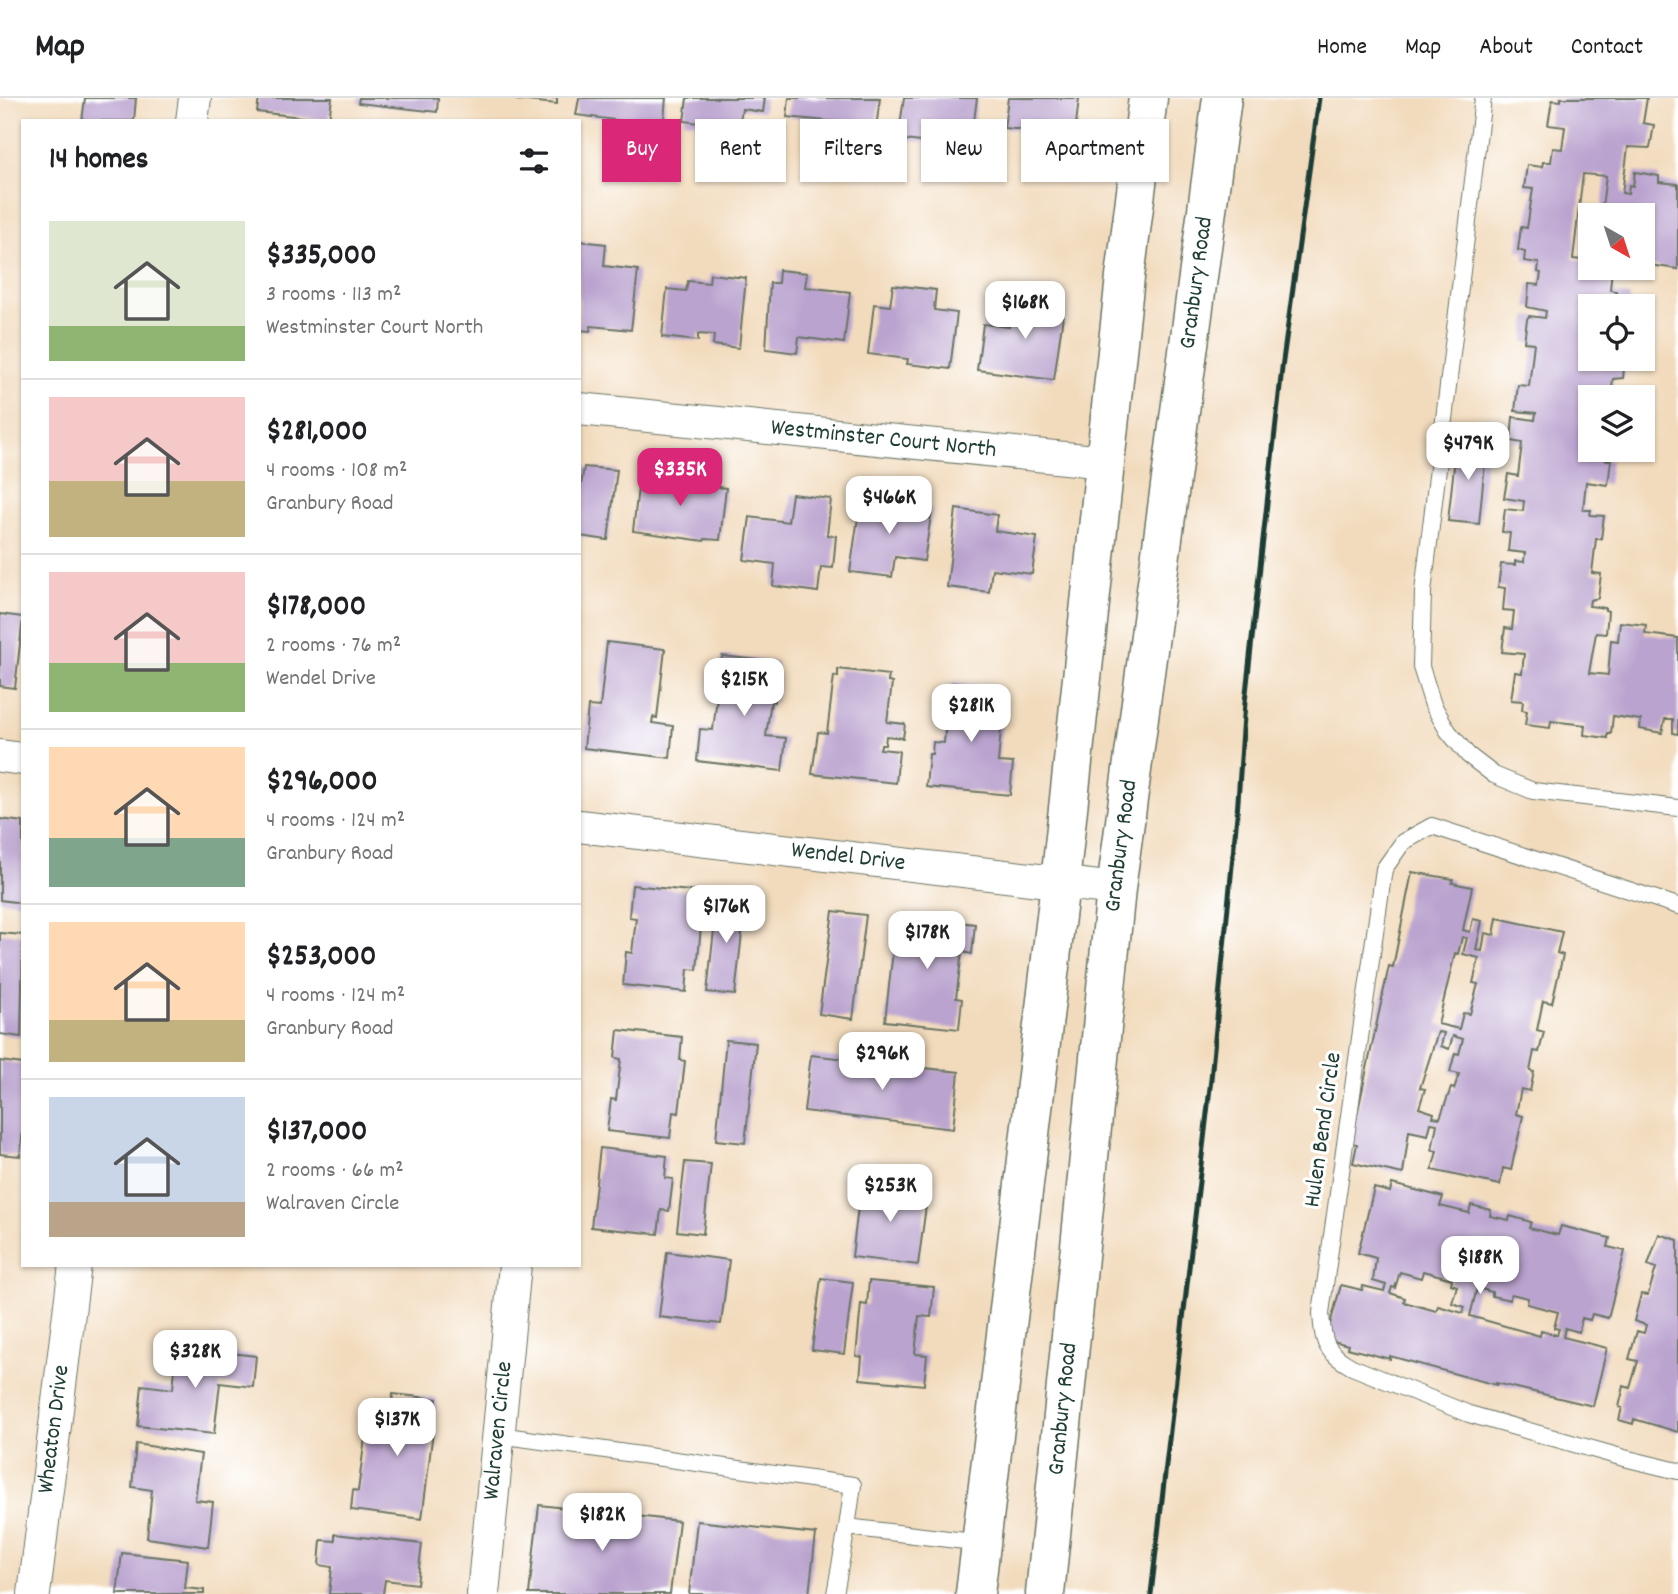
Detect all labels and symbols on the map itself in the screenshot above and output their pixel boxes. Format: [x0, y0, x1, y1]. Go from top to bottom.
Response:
north arrow [1578, 203, 1656, 280]
street label: Granbury Road [1172, 215, 1223, 351]
pin: $168K [976, 282, 1074, 341]
street label: Westminster Court North [769, 411, 998, 468]
pin: $479K [1419, 422, 1517, 482]
pin: $335K [631, 448, 729, 508]
pin: $466K [840, 476, 938, 536]
pin: $215K [695, 658, 793, 718]
pin: $281K [922, 684, 1020, 744]
street label: Granbury Road [1097, 778, 1147, 914]
street label: Wendel Drive [789, 834, 907, 881]
pin: $176K [677, 886, 775, 945]
pin: $178K [878, 912, 976, 971]
pin: $296K [833, 1032, 931, 1092]
street label: Hulen Bend Circle [1296, 1050, 1352, 1210]
pin: $253K [841, 1164, 939, 1224]
pin: $188K [1431, 1236, 1529, 1296]
pin: $328K [146, 1330, 244, 1390]
street label: Granbury Road [1040, 1341, 1087, 1477]
street label: Walraven Circle [475, 1360, 523, 1502]
street label: Wheaton Drive [30, 1363, 79, 1495]
pin: $137K [348, 1398, 446, 1458]
pin: $182K [553, 1494, 651, 1553]

